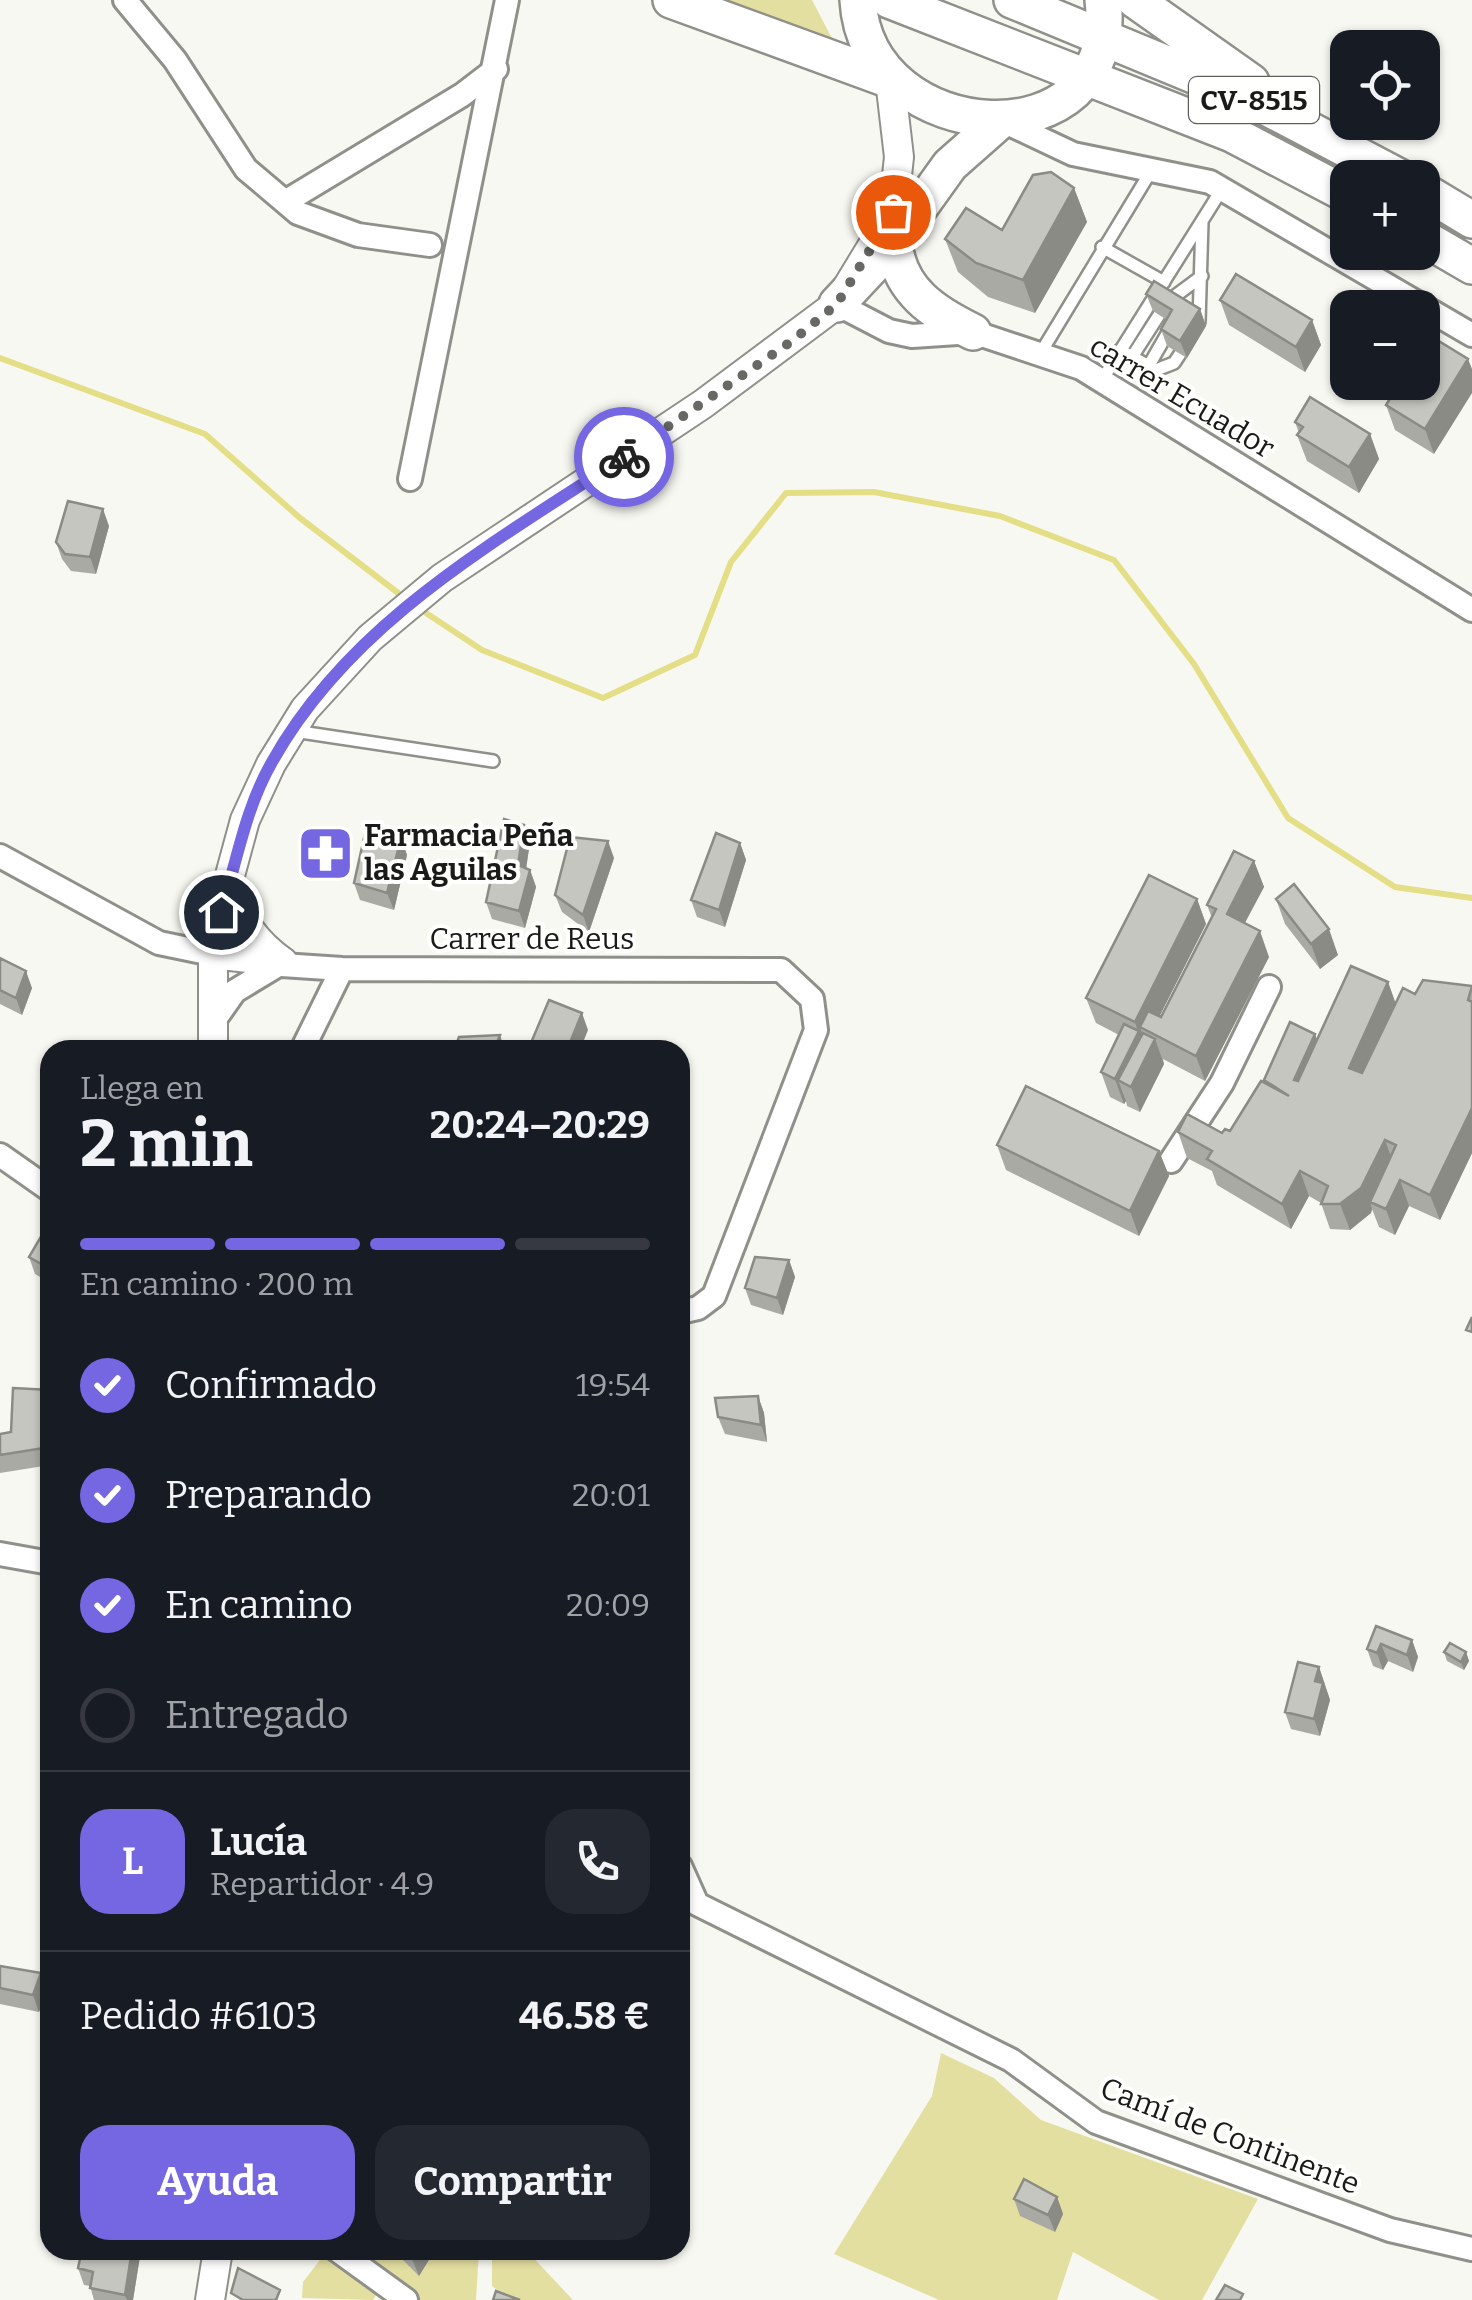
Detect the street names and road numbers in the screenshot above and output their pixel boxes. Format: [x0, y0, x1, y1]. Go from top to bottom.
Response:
road number: CV-8515 [1189, 77, 1319, 123]
street label: carrer Ecuador [1083, 328, 1281, 466]
street label: Carrer de Reus [430, 921, 634, 957]
street label: Camí de Continente [1095, 2070, 1365, 2202]

